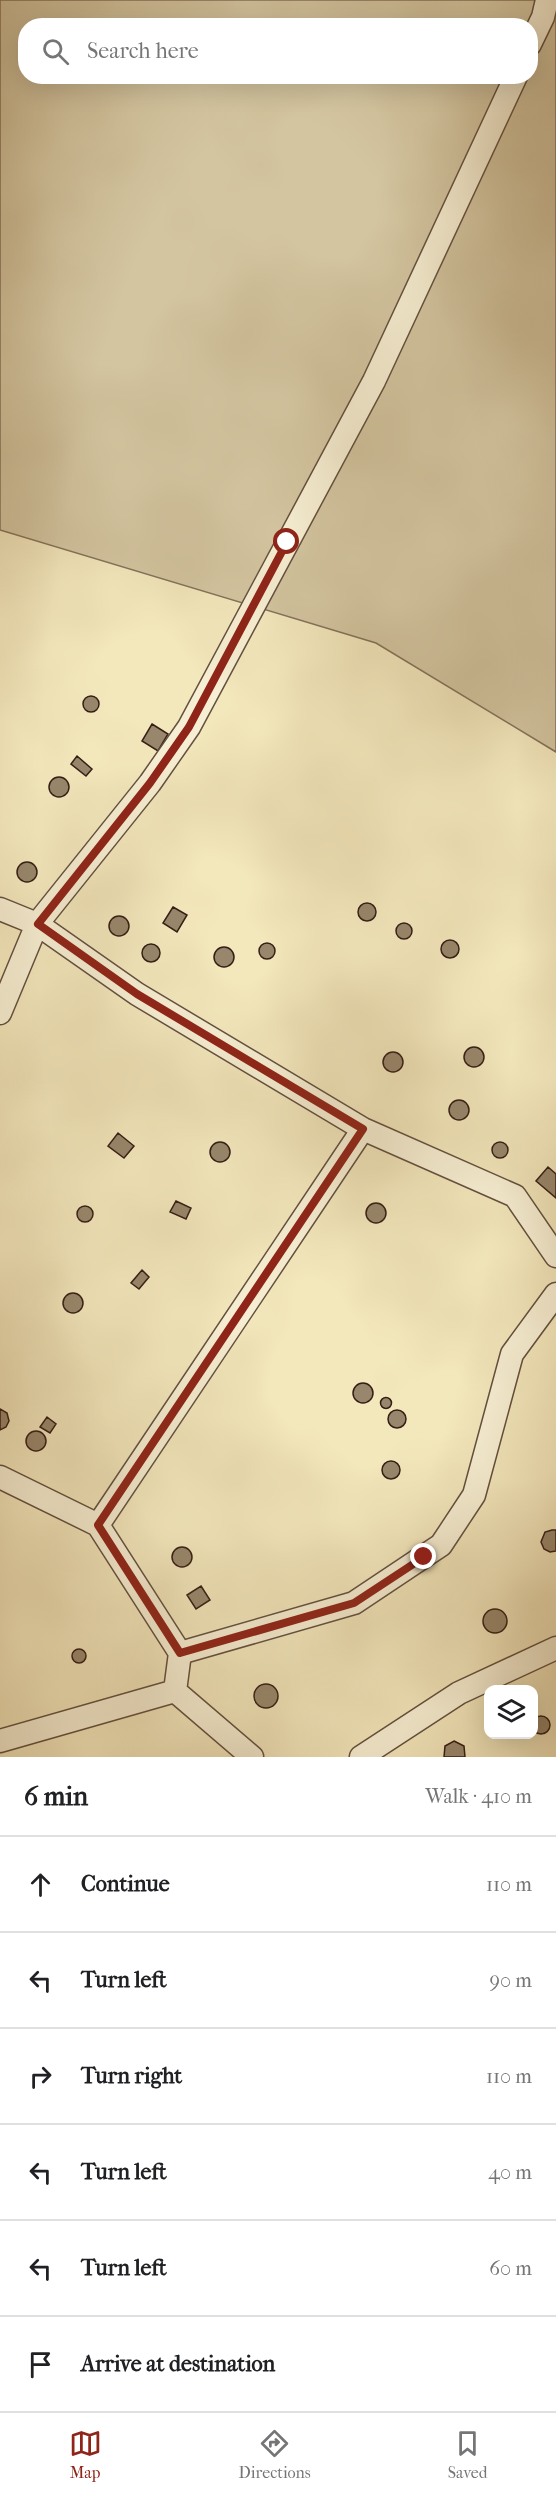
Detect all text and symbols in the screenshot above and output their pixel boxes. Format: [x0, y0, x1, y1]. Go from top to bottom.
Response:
search box [18, 18, 538, 84]
icon: search [39, 35, 72, 68]
text: Search here [87, 38, 199, 64]
route start [273, 528, 299, 554]
route end [410, 1543, 436, 1569]
map controls [484, 1685, 538, 1739]
button: layers [484, 1685, 538, 1739]
text: 6 min [24, 1781, 88, 1812]
text: Walk · 410 m [425, 1785, 532, 1808]
icon: ahead [24, 1868, 57, 1901]
text: Continue [81, 1871, 170, 1897]
text: 110 m [486, 1873, 532, 1896]
icon: left [24, 1964, 57, 1997]
text: Turn left [81, 1967, 167, 1993]
text: 90 m [490, 1969, 532, 1992]
icon: right [24, 2060, 57, 2093]
text: Turn right [81, 2063, 182, 2089]
text: 110 m [486, 2065, 532, 2088]
icon: left [24, 2156, 57, 2189]
text: Turn left [81, 2159, 167, 2185]
text: 40 m [488, 2161, 532, 2184]
icon: left [24, 2252, 57, 2285]
text: Turn left [81, 2255, 167, 2281]
text: 60 m [489, 2257, 532, 2280]
icon: arrive [24, 2348, 57, 2381]
text: Arrive at destination [81, 2351, 275, 2377]
tab: Map [69, 2427, 102, 2482]
tab: Directions [239, 2427, 311, 2482]
tab: Saved [448, 2427, 487, 2482]

